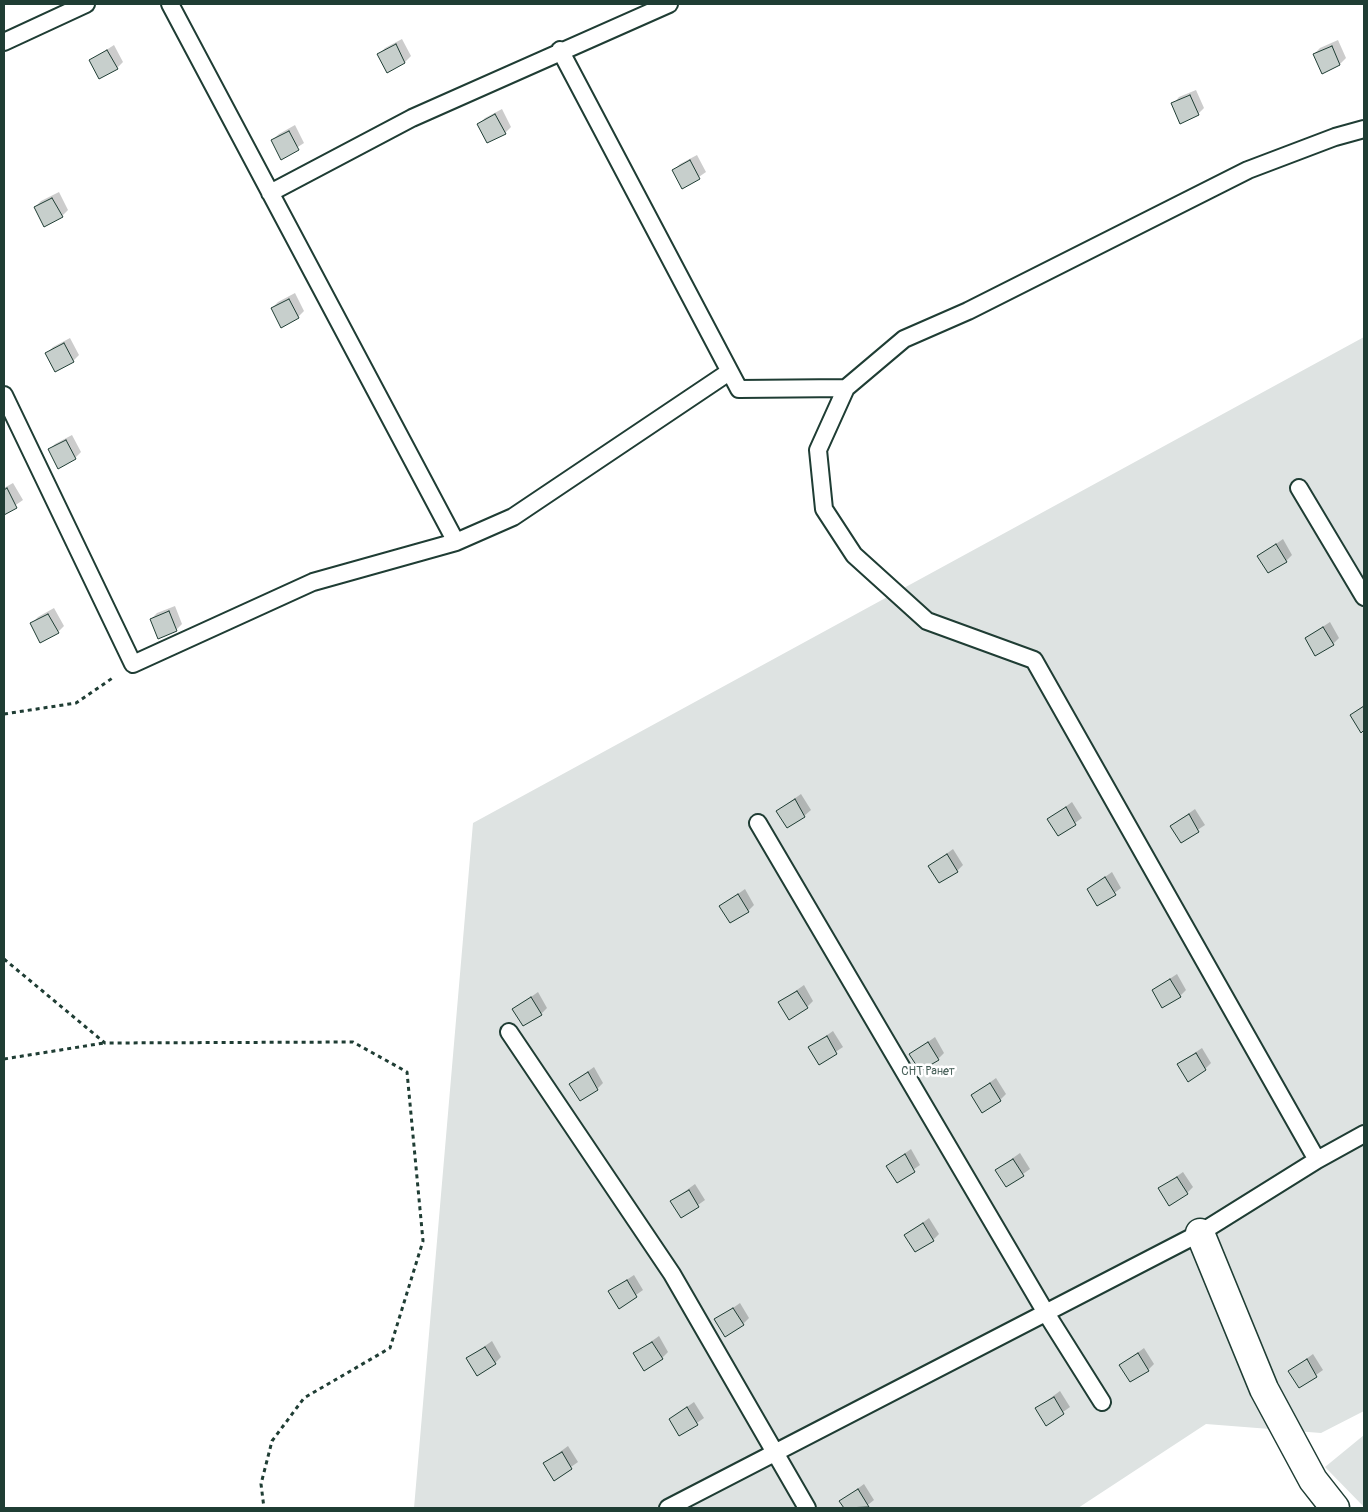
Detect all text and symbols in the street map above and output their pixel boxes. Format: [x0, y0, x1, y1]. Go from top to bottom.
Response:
park label: СНТ Ранет [901, 1065, 955, 1079]

